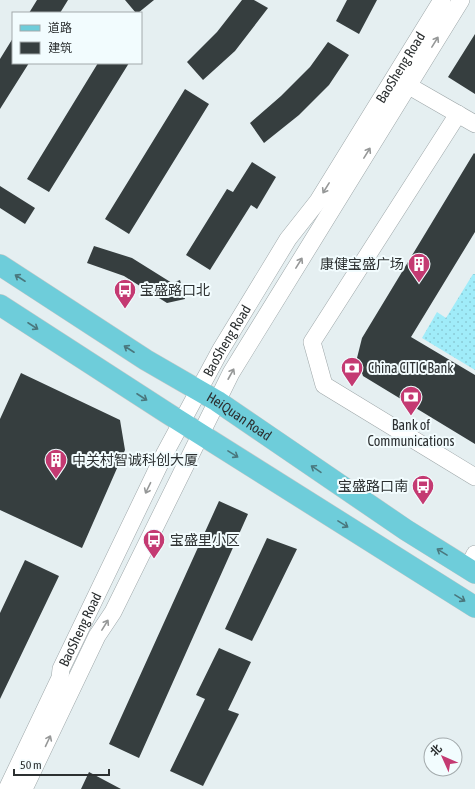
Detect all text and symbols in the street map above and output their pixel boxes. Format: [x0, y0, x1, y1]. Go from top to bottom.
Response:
legend [12, 12, 142, 64]
text: 道路 [48, 21, 72, 35]
street label: BaoSheng Road [372, 29, 428, 106]
one-way arrow [432, 36, 440, 48]
text: 建筑 [48, 41, 72, 55]
one-way arrow [363, 148, 371, 159]
one-way arrow [322, 182, 330, 193]
building icon: 康健宝盛广场 [406, 251, 432, 284]
place label: 康健宝盛广场 [320, 256, 404, 272]
one-way arrow [295, 257, 303, 269]
one-way arrow [15, 274, 26, 283]
bus stop icon: 宝盛路口北 [112, 277, 138, 310]
place label: 宝盛路口北 [140, 282, 210, 298]
street label: BaoSheng Road [200, 302, 254, 379]
one-way arrow [27, 322, 38, 330]
one-way arrow [124, 345, 135, 353]
bank icon: China CITIC Bank [339, 355, 365, 388]
place label: China CITIC Bank [368, 360, 453, 376]
one-way arrow [227, 368, 235, 380]
bank icon: Bank of Communications [398, 384, 424, 417]
street label: HeiQuan Road [204, 389, 275, 444]
one-way arrow [136, 393, 147, 401]
place label: Bank of Communications [367, 417, 455, 449]
building icon: 中关村智诚科创大厦 [43, 447, 69, 480]
one-way arrow [228, 450, 239, 459]
place label: 中关村智诚科创大厦 [72, 452, 198, 468]
one-way arrow [311, 465, 322, 473]
bus stop icon: 宝盛路口南 [410, 473, 436, 506]
place label: 宝盛路口南 [338, 478, 408, 494]
one-way arrow [144, 482, 151, 494]
one-way arrow [337, 520, 348, 528]
bus stop icon: 宝盛里小区 [141, 527, 167, 560]
place label: 宝盛里小区 [170, 532, 240, 548]
one-way arrow [436, 548, 448, 556]
street label: BaoSheng Road [55, 590, 105, 669]
one-way arrow [454, 594, 466, 602]
one-way arrow [101, 619, 109, 631]
one-way arrow [45, 736, 52, 748]
north arrow [423, 737, 463, 777]
text: 北 [428, 742, 444, 758]
scale bar [14, 751, 109, 777]
text: 50 m [20, 758, 42, 772]

